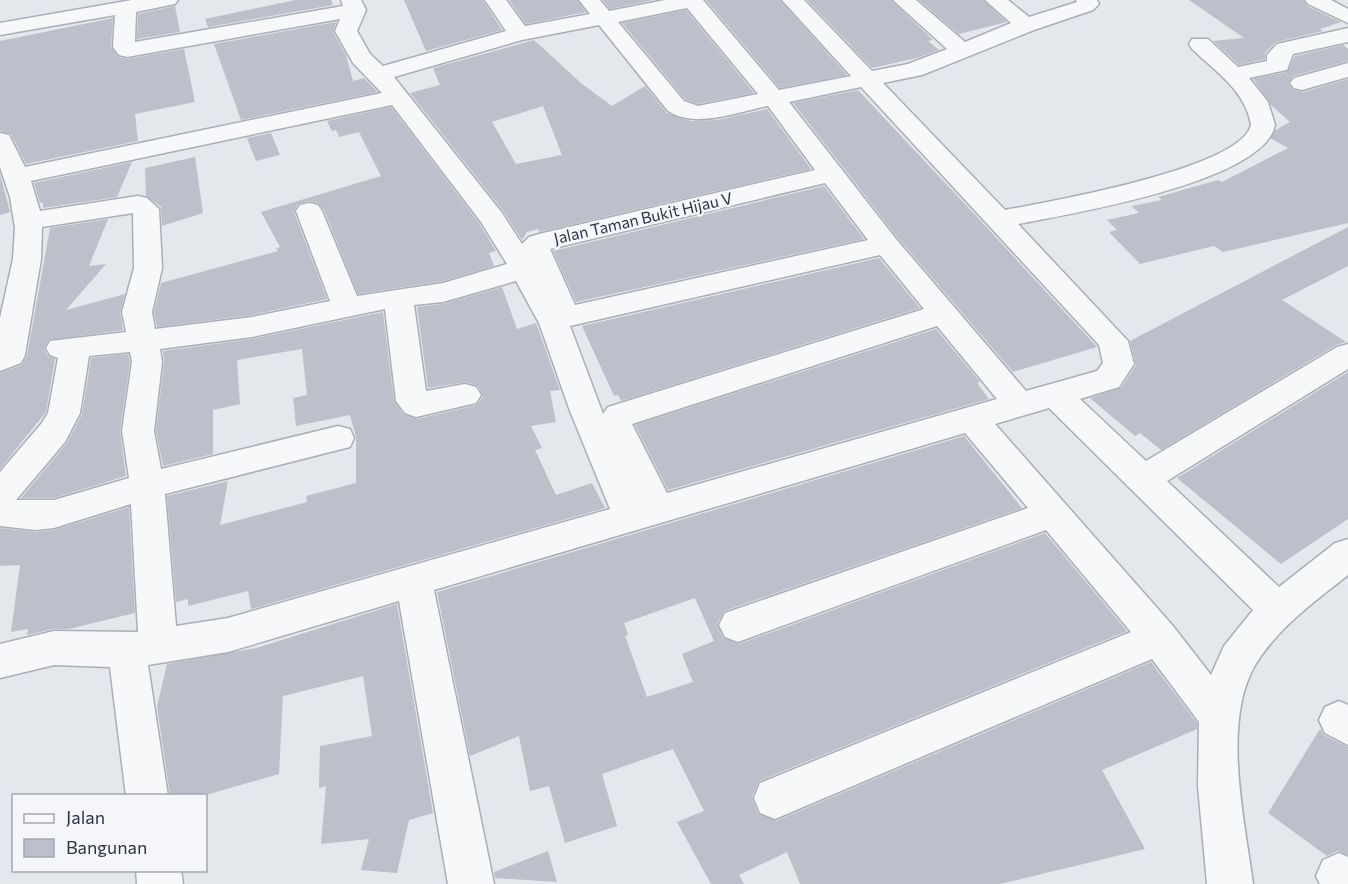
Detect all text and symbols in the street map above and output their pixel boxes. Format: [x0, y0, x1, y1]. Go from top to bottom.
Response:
street label: Jalan Taman Bukit Hijau V [552, 188, 734, 247]
legend [12, 794, 207, 872]
text: Jalan [66, 806, 105, 828]
text: Bangunan [66, 836, 147, 858]

